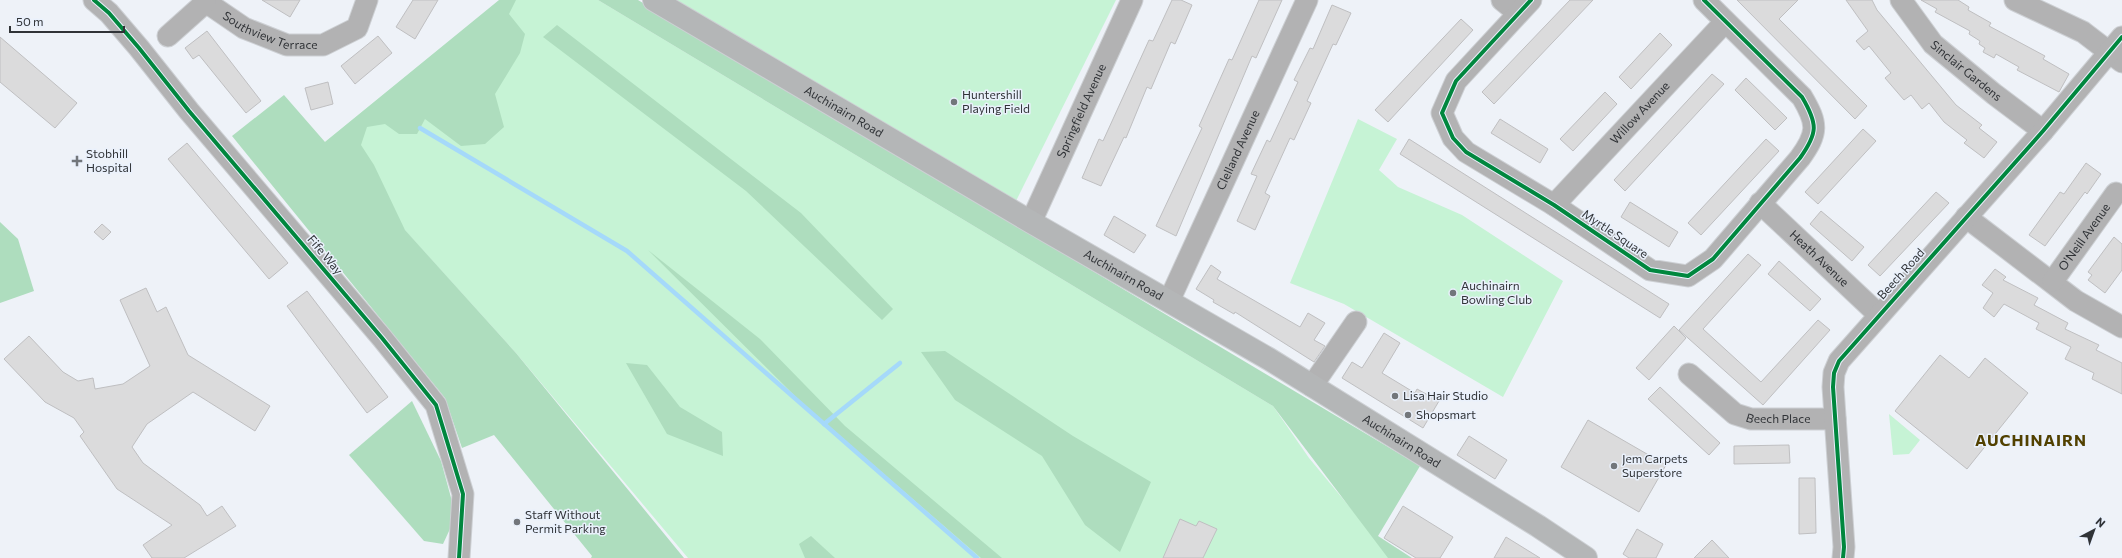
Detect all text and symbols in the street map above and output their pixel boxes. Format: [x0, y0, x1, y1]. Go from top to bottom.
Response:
scale bar [10, 8, 124, 34]
street label: Southview Terrace [221, 8, 318, 52]
text: 50 m [16, 14, 44, 28]
street label: Sinclair Gardens [1928, 37, 2005, 103]
street label: Springfield Avenue [1053, 61, 1108, 160]
street label: Willow Avenue [1607, 78, 1672, 146]
street label: Auchinairn Road [802, 82, 886, 139]
place label: Huntershill Playing Field [962, 87, 1030, 115]
marker: Huntershill Playing Field [949, 97, 959, 107]
street label: Clelland Avenue [1213, 108, 1262, 192]
place label: Stobhill Hospital [86, 146, 132, 174]
marker: Stobhill Hospital [71, 155, 83, 167]
street label: O'Neill Avenue [2055, 200, 2112, 273]
street label: Myrtle Square [1580, 206, 1651, 260]
street label: Heath Avenue [1787, 227, 1852, 289]
street label: Fife Way [305, 232, 346, 277]
street label: Beech Road [1874, 245, 1927, 302]
street label: Auchinairn Road [1082, 246, 1166, 303]
place label: Auchinairn Bowling Club [1461, 278, 1532, 306]
marker: Auchinairn Bowling Club [1448, 288, 1458, 298]
place label: Lisa Hair Studio [1403, 388, 1488, 402]
marker: Lisa Hair Studio [1390, 391, 1400, 401]
place label: Shopsmart [1416, 407, 1476, 421]
marker: Shopsmart [1403, 410, 1413, 420]
street label: Beech Place [1744, 410, 1811, 426]
street label: Auchinairn Road [1360, 411, 1444, 470]
district label: AUCHINAIRN [1975, 430, 2087, 449]
place label: Jem Carpets Superstore [1622, 451, 1688, 479]
marker: Jem Carpets Superstore [1609, 461, 1619, 471]
place label: Staff Without Permit Parking [525, 507, 606, 535]
north arrow [2074, 510, 2114, 550]
text: N [2094, 514, 2108, 530]
marker: Staff Without Permit Parking [512, 517, 522, 527]

